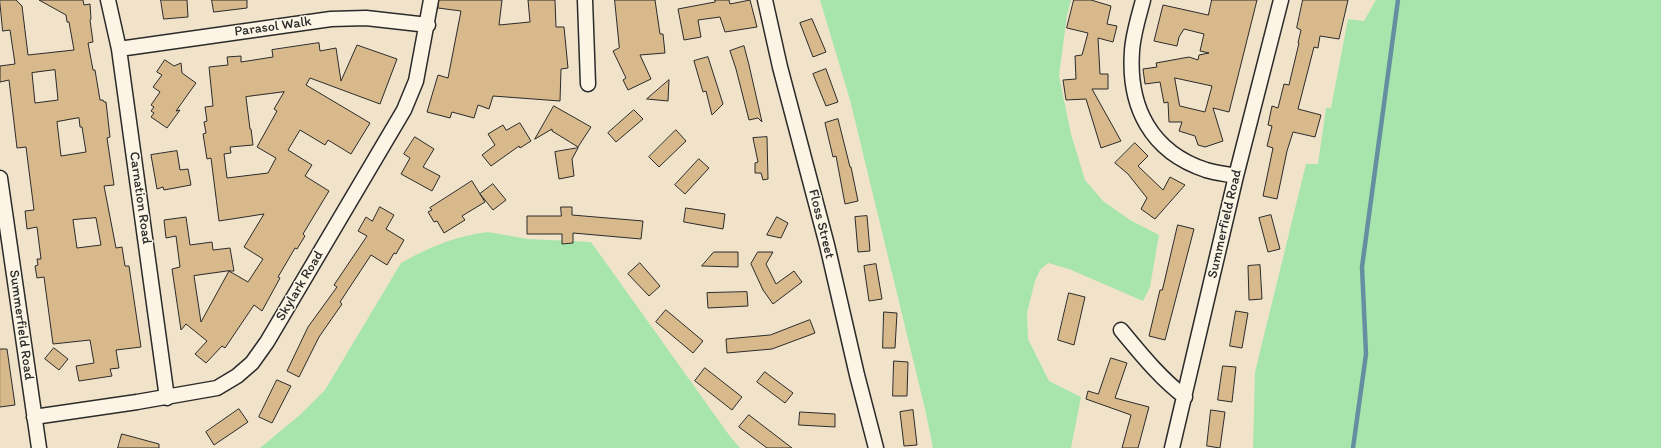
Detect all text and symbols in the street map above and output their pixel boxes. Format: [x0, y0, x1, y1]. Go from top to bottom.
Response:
street label: Parasol Walk [233, 13, 313, 41]
street label: Carnation Road [125, 151, 155, 245]
street label: Summerfield Road [1204, 168, 1246, 280]
street label: Floss Street [804, 188, 838, 260]
street label: Skylark Road [272, 248, 328, 324]
street label: Summerfield Road [5, 269, 37, 381]

